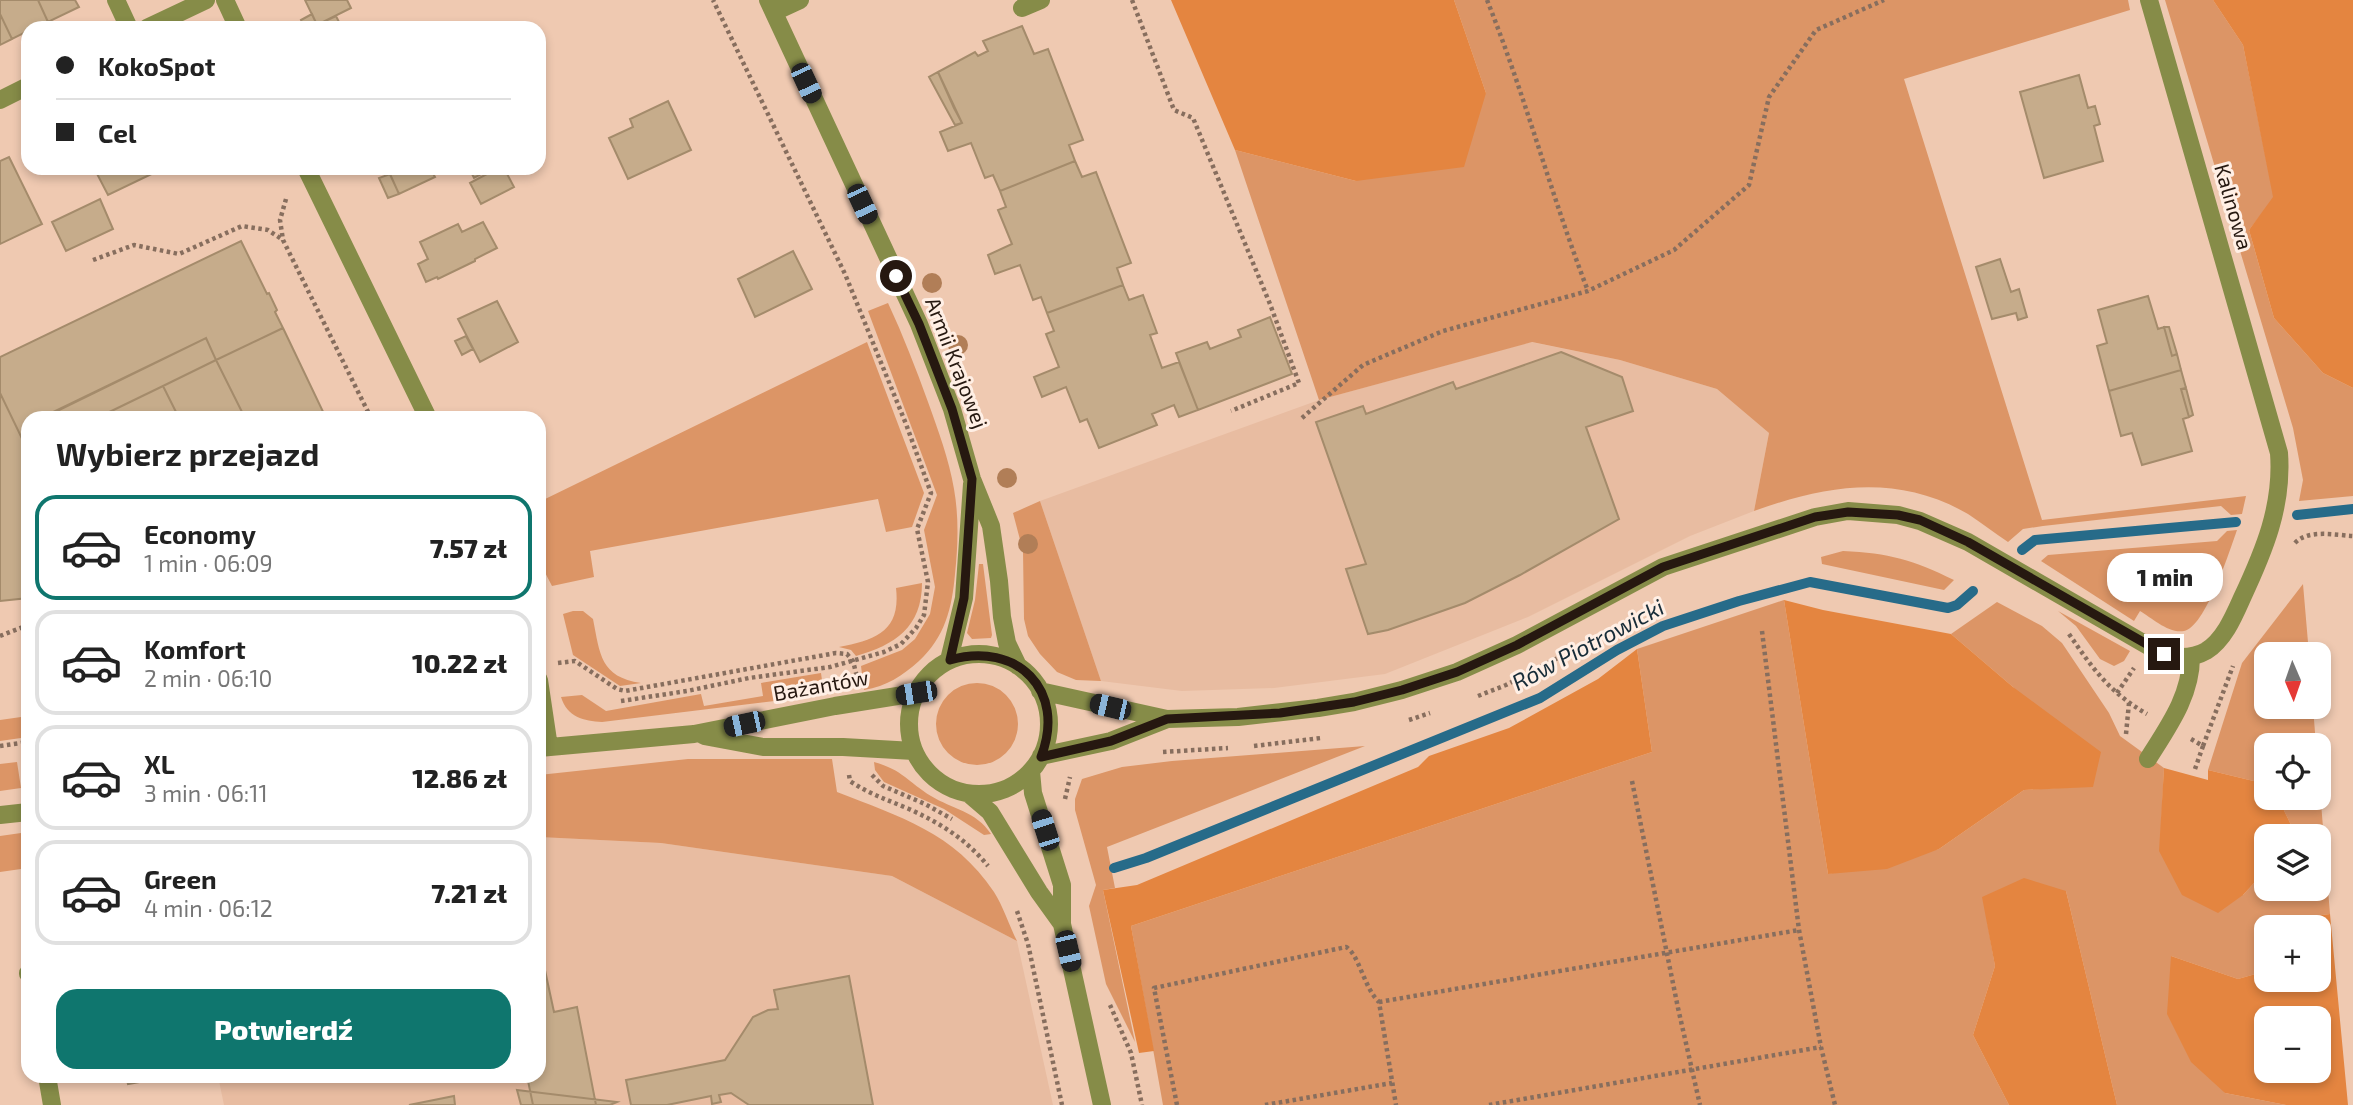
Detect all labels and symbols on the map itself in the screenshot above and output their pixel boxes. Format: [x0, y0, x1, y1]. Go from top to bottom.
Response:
car [788, 60, 825, 106]
street label: Kalinowa [2210, 161, 2259, 252]
car [844, 181, 881, 227]
route start [880, 260, 912, 292]
street label: Armii Krajowej [920, 293, 994, 432]
callout: 1 min [2106, 552, 2222, 602]
water label: Rów Piotrowicki [1507, 592, 1669, 696]
route end [2148, 638, 2180, 670]
north arrow [2254, 642, 2331, 719]
street label: Bażantów [771, 664, 870, 705]
car [894, 679, 939, 707]
car [1088, 692, 1133, 722]
car [722, 709, 767, 739]
car [1029, 807, 1062, 853]
car [1054, 928, 1083, 974]

